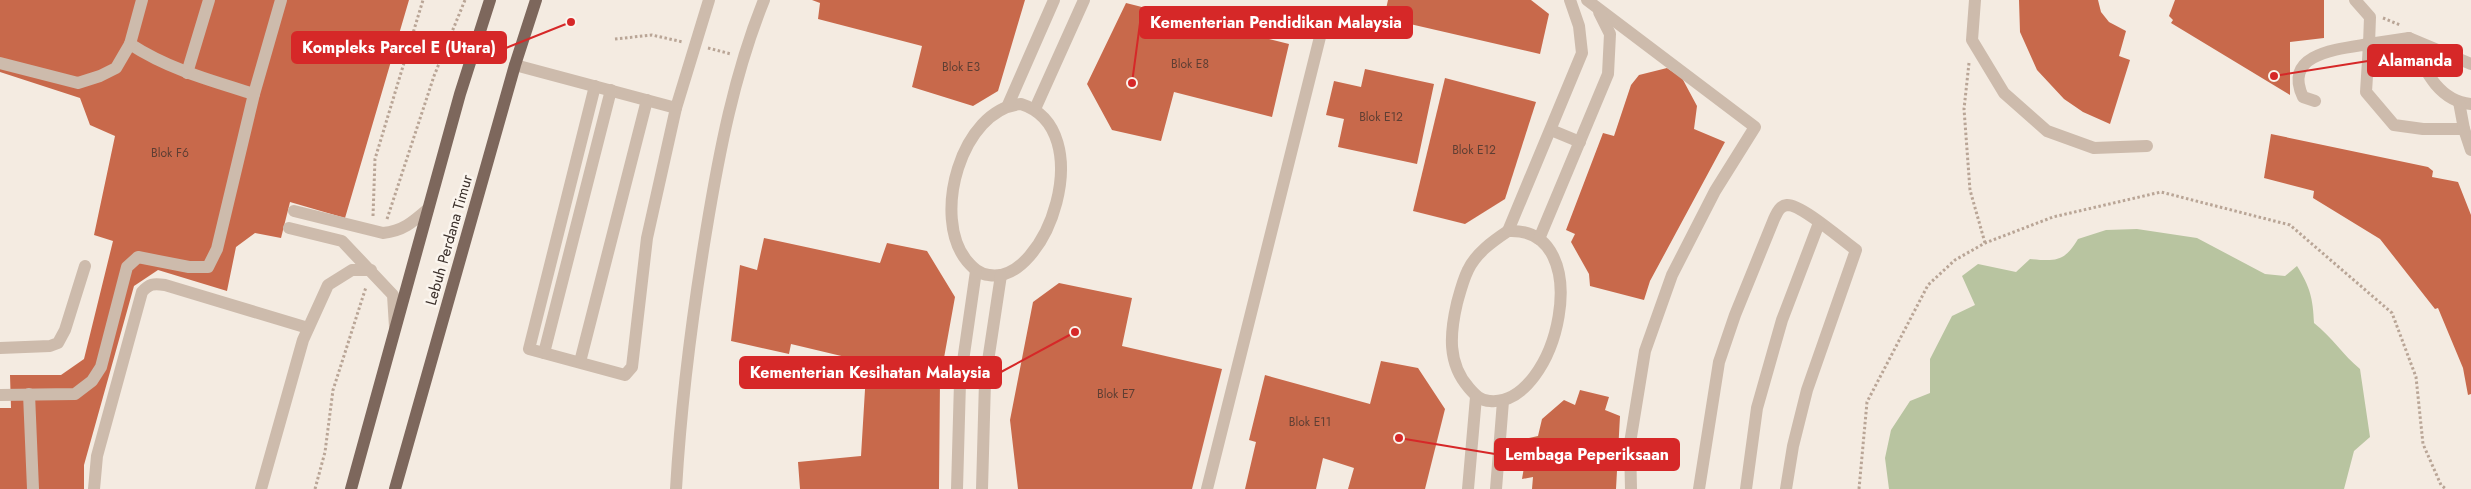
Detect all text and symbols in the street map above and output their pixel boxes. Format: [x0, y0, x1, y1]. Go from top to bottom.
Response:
callout: Kementerian Pendidikan Malaysia [1140, 7, 1412, 38]
text: Kementerian Pendidikan Malaysia [1150, 11, 1402, 34]
callout: Kompleks Parcel E (Utara) [292, 32, 506, 63]
text: Kompleks Parcel E (Utara) [302, 36, 496, 59]
callout: Alamanda [2368, 45, 2462, 76]
text: Alamanda [2377, 49, 2452, 72]
house number: Blok E8 [1171, 55, 1209, 73]
house number: Blok E3 [942, 58, 980, 76]
house number: Blok E12 [1359, 108, 1403, 126]
house number: Blok E12 [1452, 141, 1496, 159]
house number: Blok F6 [151, 144, 189, 162]
street label: Lebuh Perdana Timur [420, 171, 478, 308]
callout: Kementerian Kesihatan Malaysia [740, 357, 1001, 388]
text: Kementerian Kesihatan Malaysia [750, 361, 990, 384]
house number: Blok E7 [1097, 385, 1136, 403]
house number: Blok E11 [1289, 413, 1331, 431]
callout: Lembaga Peperiksaan [1495, 439, 1679, 470]
text: Lembaga Peperiksaan [1505, 443, 1669, 466]

